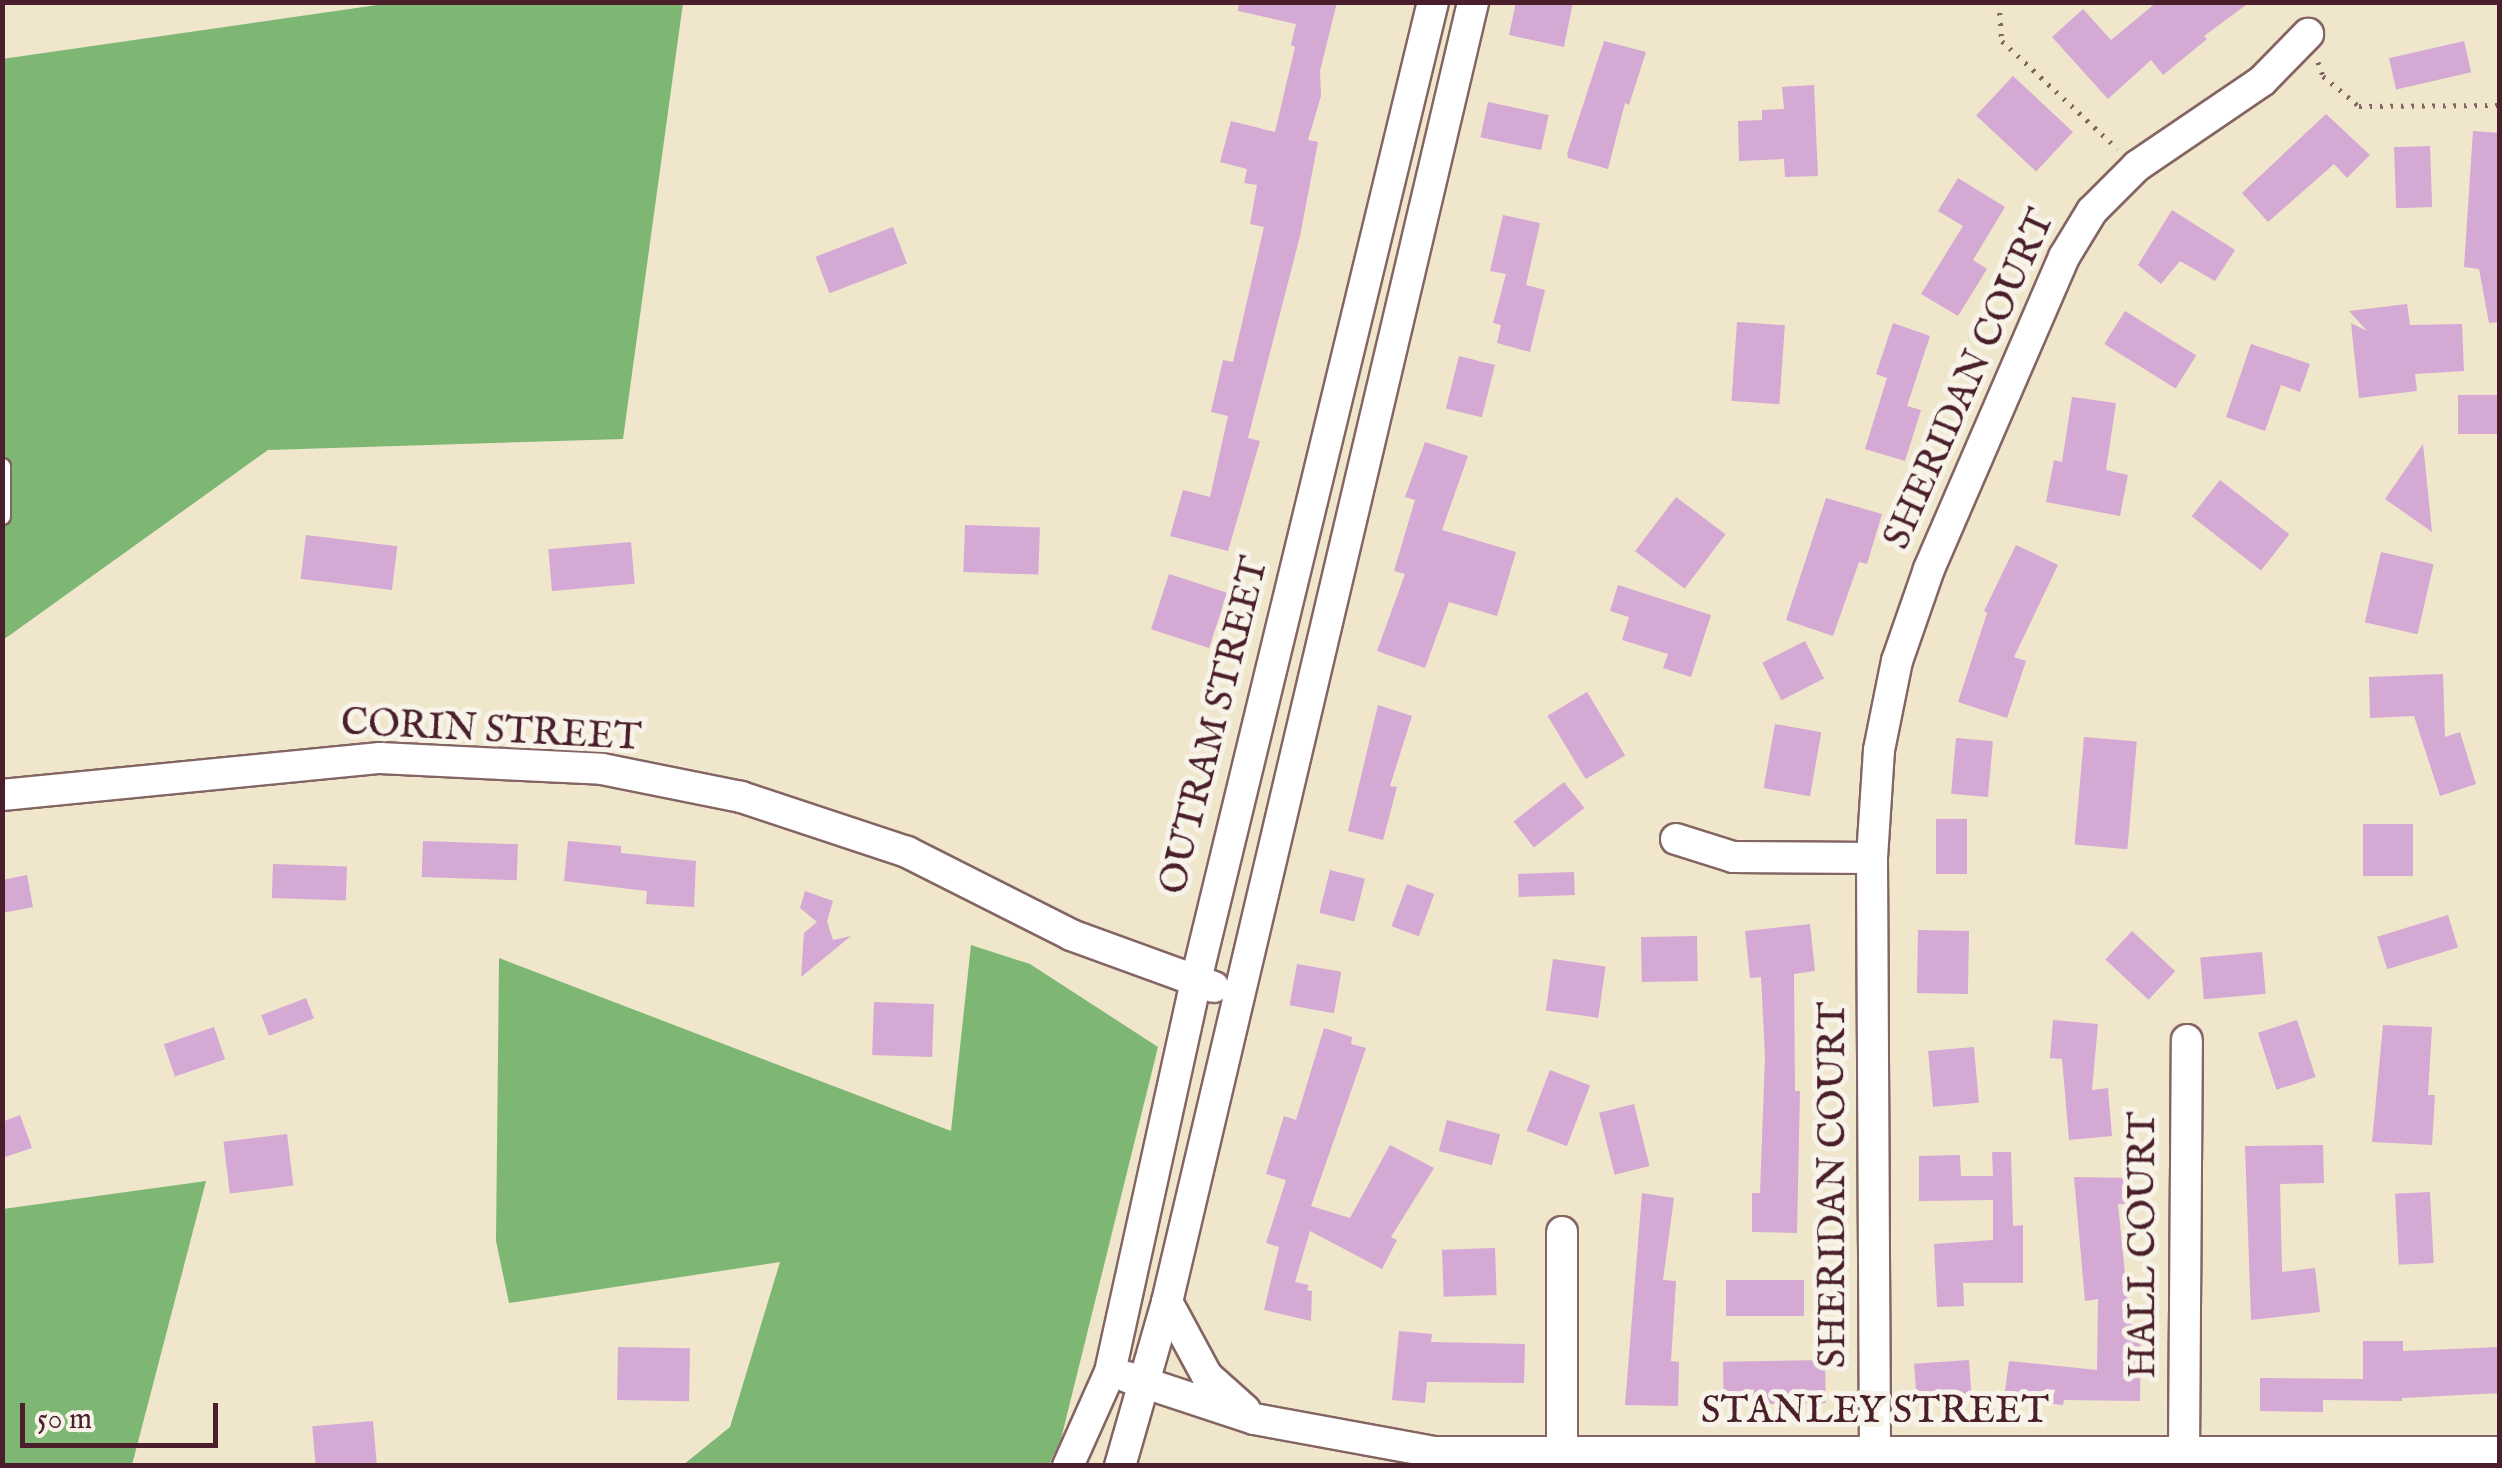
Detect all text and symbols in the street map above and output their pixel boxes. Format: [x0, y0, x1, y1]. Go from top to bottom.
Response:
street label: SHERIDAN COURT [1876, 203, 2066, 557]
street label: OUTRAM STREET [1152, 553, 1280, 899]
street label: CORIN STREET [340, 701, 642, 763]
street label: SHERIDAN COURT [1812, 1002, 1858, 1368]
street label: HALL COURT [2122, 1112, 2168, 1378]
scale bar [25, 1383, 222, 1445]
street label: STANLEY STREET [1701, 1390, 2049, 1436]
text: 50 m [37, 1401, 92, 1439]

